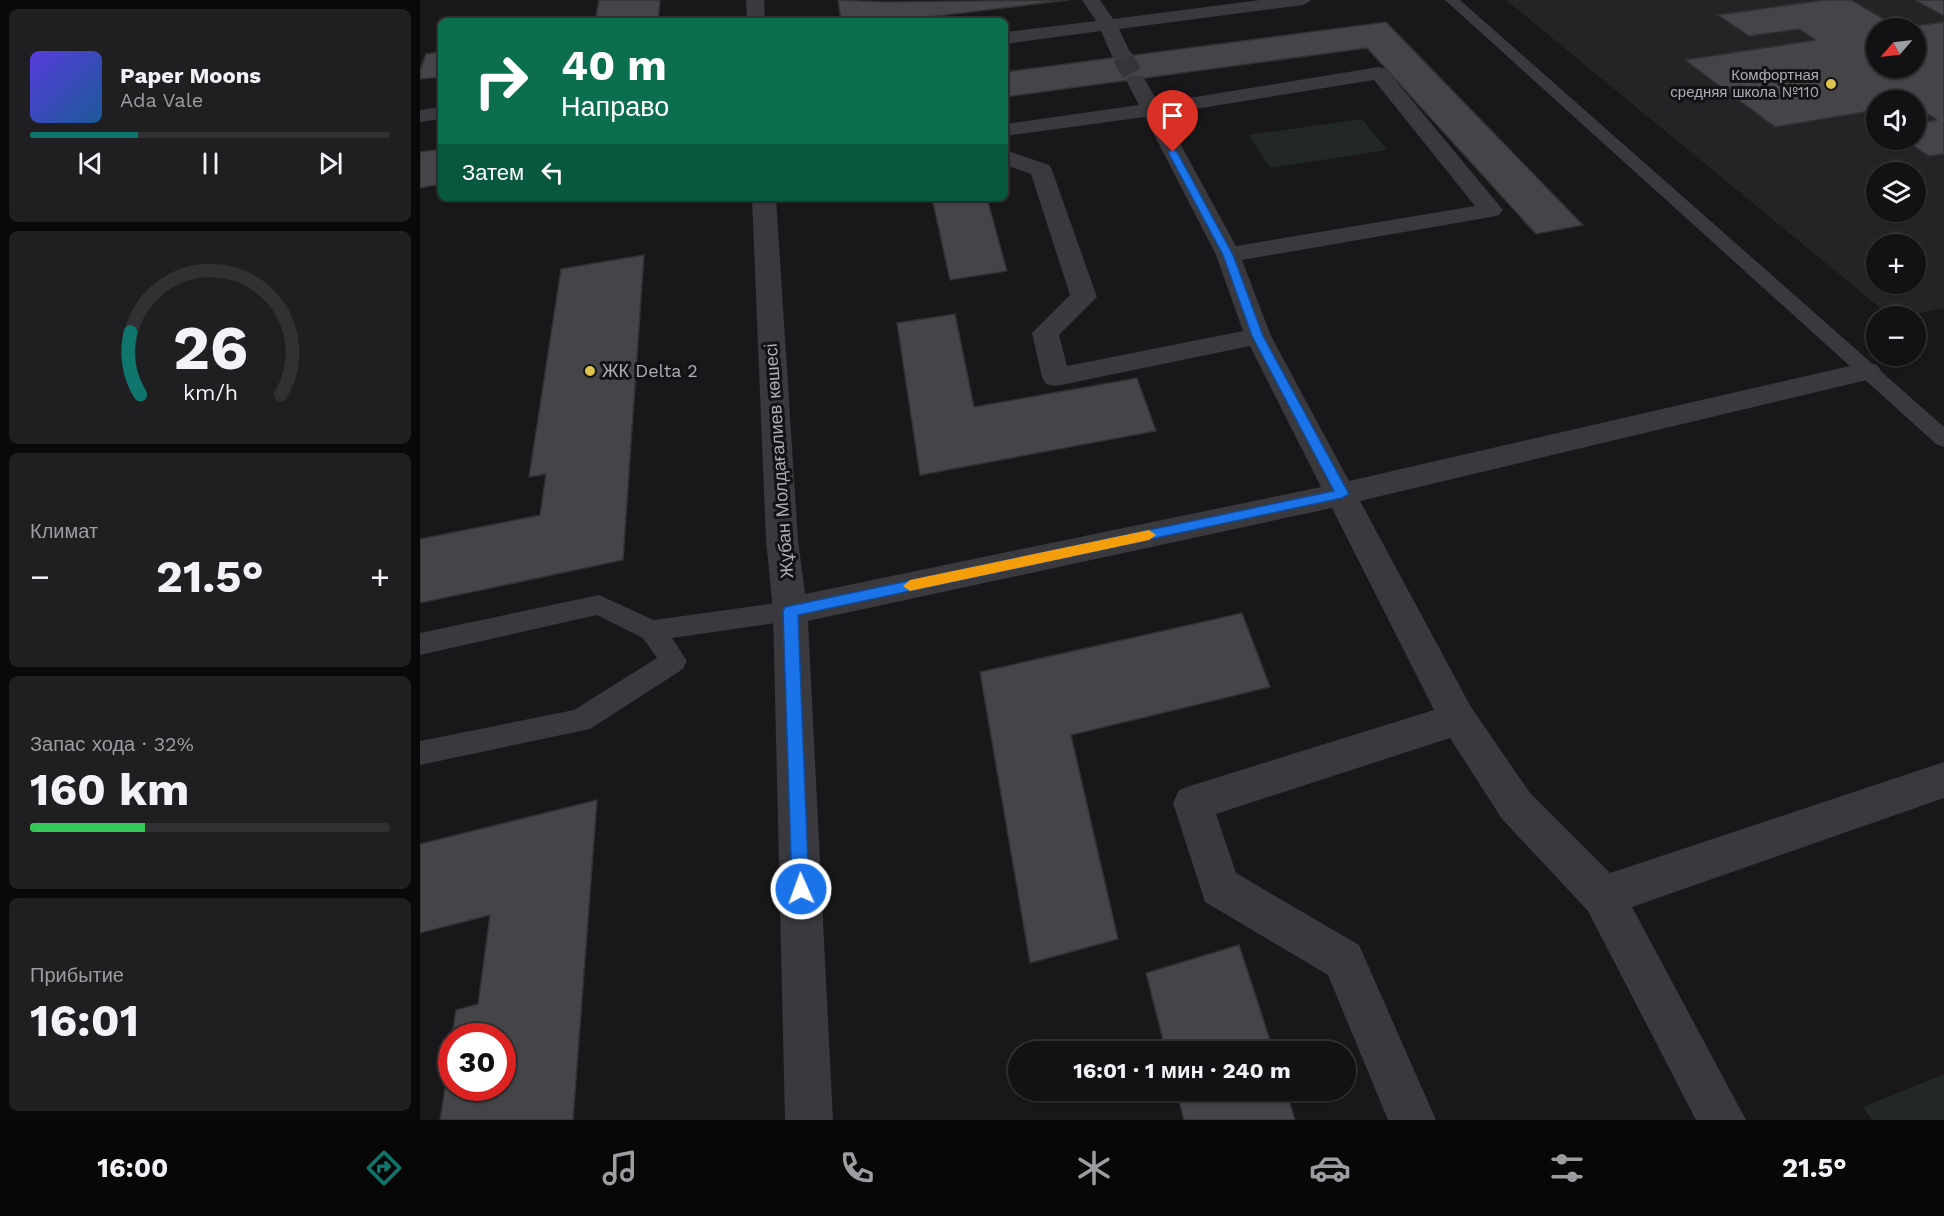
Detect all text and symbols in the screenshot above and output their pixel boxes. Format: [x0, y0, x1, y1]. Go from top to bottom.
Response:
north arrow [1866, 18, 1926, 78]
map controls [1866, 18, 1926, 366]
text: 40 m [561, 41, 667, 90]
icon: right [462, 42, 540, 120]
text: Paper Moons [120, 63, 261, 88]
place label: Комфортная средняя школа №110 [1670, 66, 1819, 101]
marker: Комфортная средняя школа №110 [1824, 77, 1838, 91]
text: Ada Vale [120, 88, 203, 112]
pin [1147, 90, 1198, 152]
button: sound [1866, 90, 1926, 150]
text: Направо [561, 91, 669, 123]
icon: arrive [1156, 99, 1189, 132]
icon: previous [74, 147, 107, 180]
icon: pause [194, 147, 227, 180]
icon: next [314, 147, 347, 180]
icon: left [536, 156, 569, 189]
text: Затем [462, 160, 524, 185]
button: layers [1866, 162, 1926, 222]
button: + [1866, 234, 1926, 294]
button: − [1866, 306, 1926, 366]
text: 26 [172, 311, 248, 384]
street label: Жұбан Молдағалиев көшесі [760, 343, 797, 579]
place label: ЖК Delta 2 [602, 360, 698, 381]
marker: ЖК Delta 2 [583, 364, 597, 378]
text: km/h [182, 380, 238, 405]
text: Климат [30, 519, 98, 543]
text: 21.5° [156, 550, 264, 603]
text: − [30, 557, 50, 596]
text: + [370, 557, 390, 596]
text: Запас хода · 32% [30, 732, 194, 756]
text: 160 km [30, 763, 189, 816]
position arrow [769, 857, 833, 921]
text: Прибытие [30, 963, 124, 987]
text: 16:01 [30, 994, 139, 1047]
speed limit sign: 30 [438, 1023, 516, 1101]
text: 16:01 · 1 мин · 240 m [1073, 1058, 1291, 1083]
icon: directions [363, 1147, 405, 1189]
icon: music [599, 1147, 641, 1189]
icon: phone [836, 1147, 878, 1189]
icon: climate [1073, 1147, 1115, 1189]
icon: car [1309, 1147, 1351, 1189]
icon: filters [1546, 1147, 1588, 1189]
text: 16:00 [97, 1152, 168, 1184]
text: 21.5° [1782, 1152, 1847, 1184]

